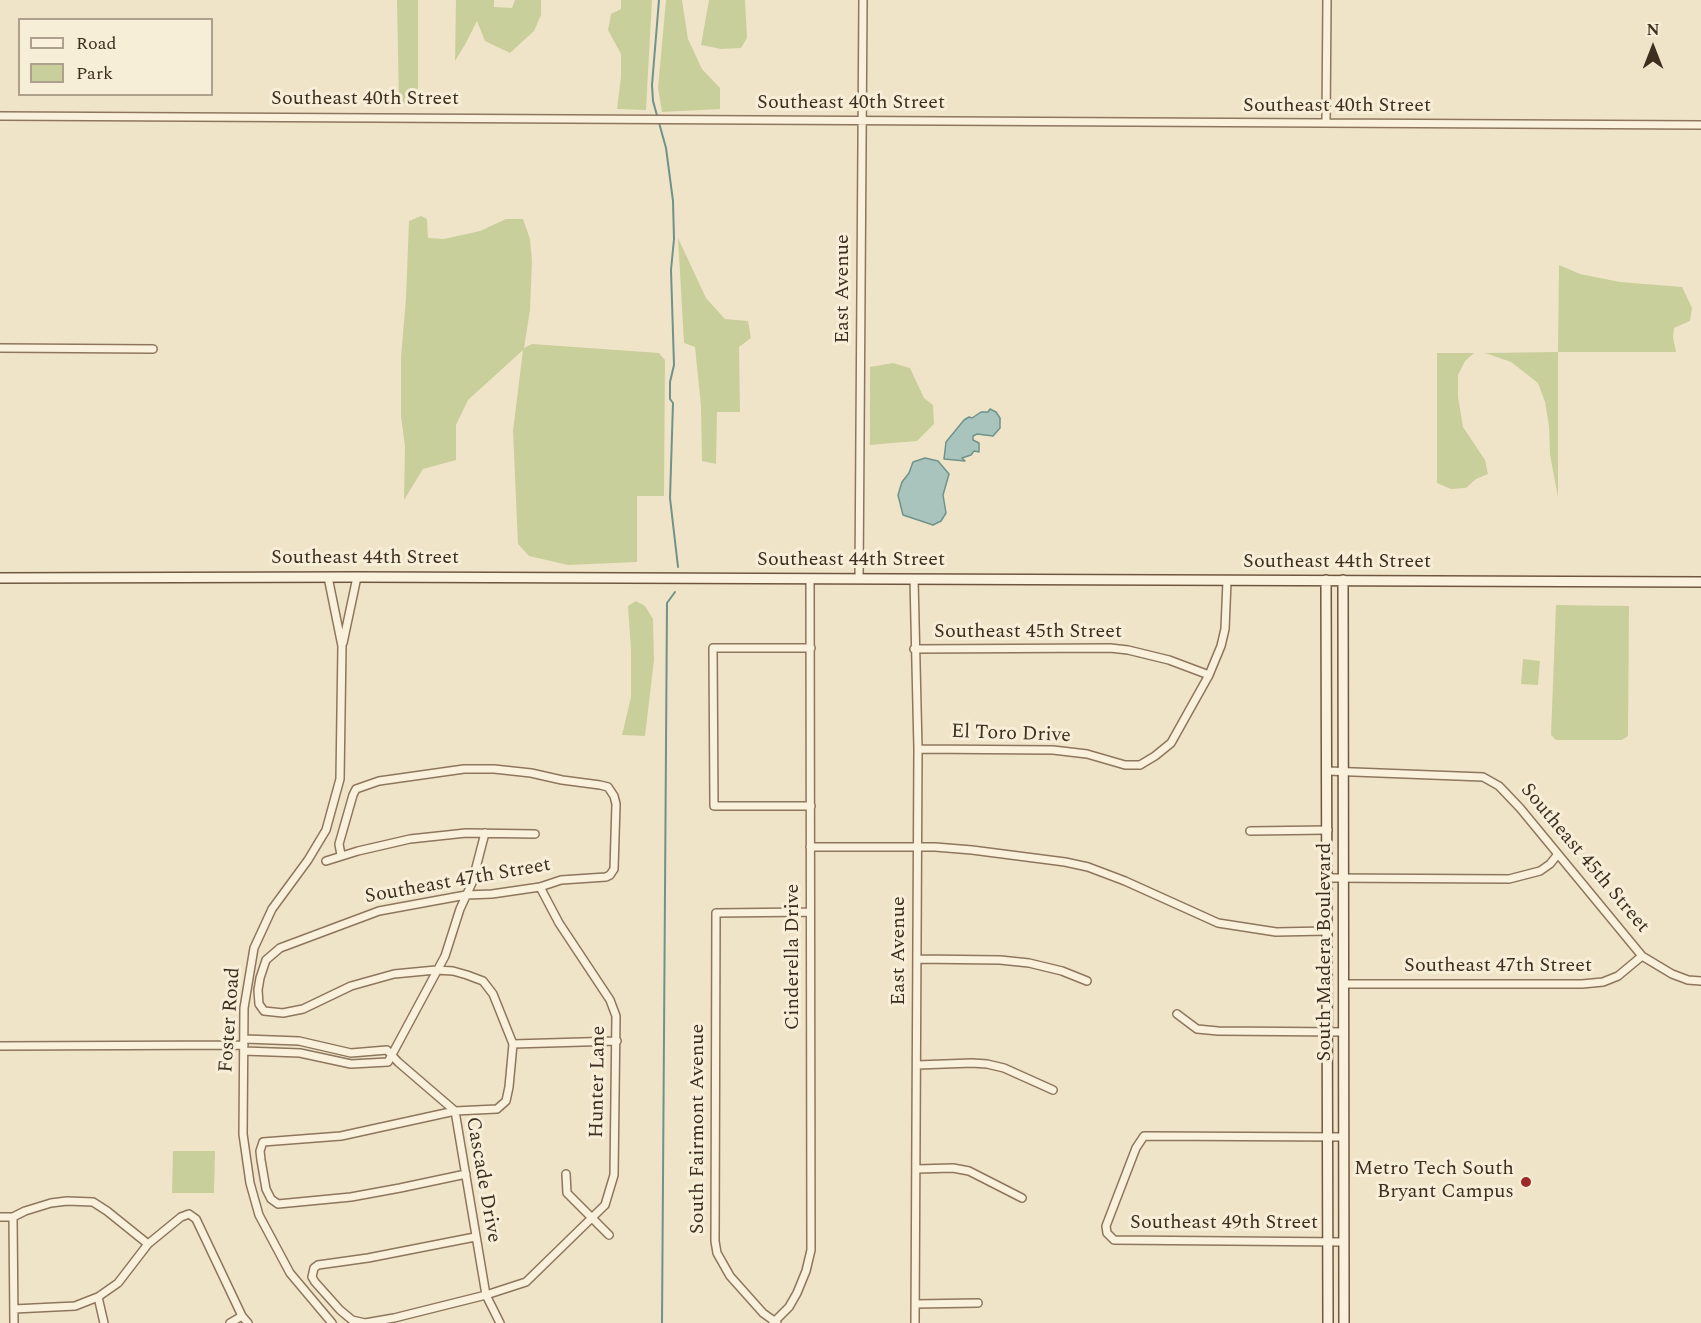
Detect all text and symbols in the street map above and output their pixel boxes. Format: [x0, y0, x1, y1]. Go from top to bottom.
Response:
legend [18, 18, 213, 96]
north arrow [1623, 18, 1683, 78]
text: N [1646, 18, 1660, 42]
text: Road [76, 30, 117, 57]
text: Park [76, 60, 113, 87]
street label: Southeast 40th Street [271, 88, 459, 112]
street label: Southeast 40th Street [757, 92, 945, 116]
street label: Southeast 40th Street [1243, 95, 1431, 119]
street label: East Avenue [832, 234, 856, 344]
street label: Southeast 44th Street [271, 547, 459, 571]
street label: Southeast 44th Street [757, 549, 945, 573]
street label: Southeast 44th Street [1243, 551, 1431, 575]
street label: Southeast 45th Street [934, 621, 1122, 645]
street label: El Toro Drive [951, 721, 1071, 749]
street label: Southeast 45th Street [1514, 779, 1654, 939]
street label: South Madera Boulevard [1314, 843, 1338, 1061]
street label: Southeast 47th Street [363, 854, 553, 910]
street label: Cinderella Drive [782, 884, 806, 1030]
street label: East Avenue [888, 896, 912, 1006]
street label: Southeast 47th Street [1404, 955, 1592, 979]
street label: Foster Road [215, 966, 247, 1074]
street label: South Fairmont Avenue [687, 1024, 711, 1234]
street label: Hunter Lane [586, 1026, 612, 1138]
street label: Cascade Drive [459, 1115, 505, 1245]
place label: Metro Tech South Bryant Campus [1354, 1158, 1514, 1205]
marker: Metro Tech South Bryant Campus [1519, 1175, 1533, 1189]
street label: Southeast 49th Street [1130, 1212, 1318, 1236]

